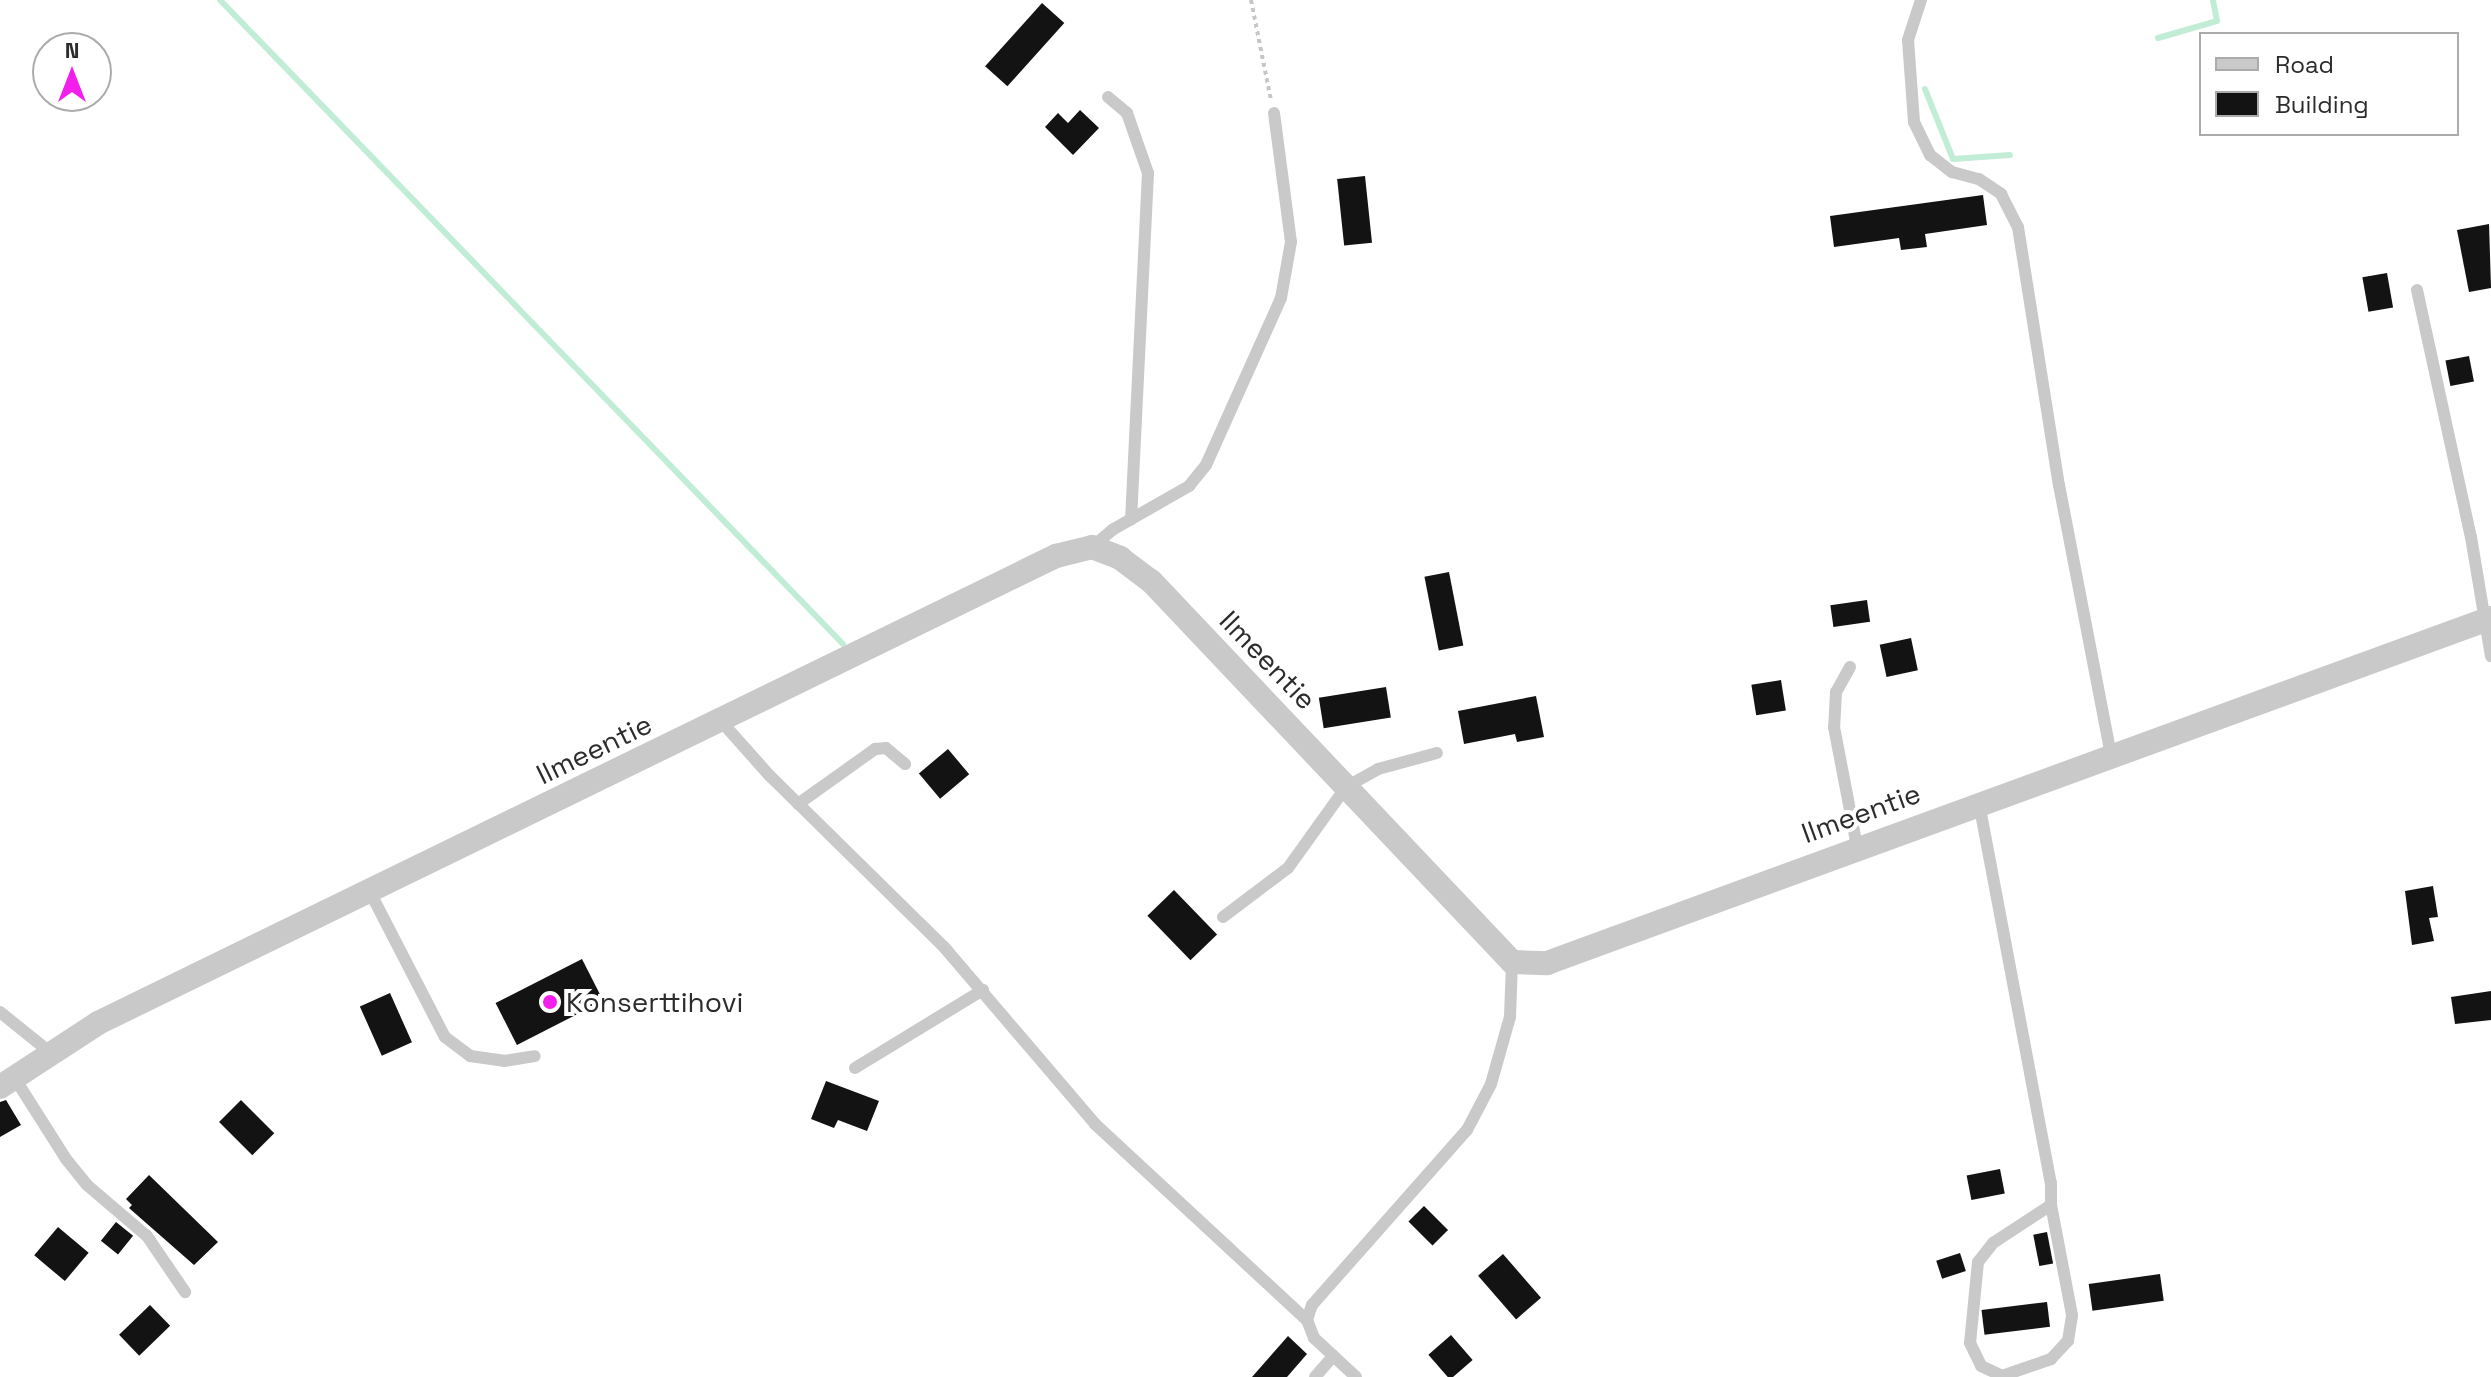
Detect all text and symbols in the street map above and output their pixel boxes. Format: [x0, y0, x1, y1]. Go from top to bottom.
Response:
north arrow [32, 32, 112, 112]
legend [2199, 32, 2459, 136]
text: N [65, 36, 79, 64]
text: Road [2275, 49, 2334, 80]
text: Building [2275, 89, 2369, 120]
street label: Ilmeentie [1213, 604, 1323, 716]
street label: Ilmeentie [531, 707, 657, 791]
street label: Ilmeentie [1797, 776, 1925, 850]
place label: Konserttihovi [566, 985, 743, 1019]
marker: Konserttihovi [541, 993, 559, 1011]

